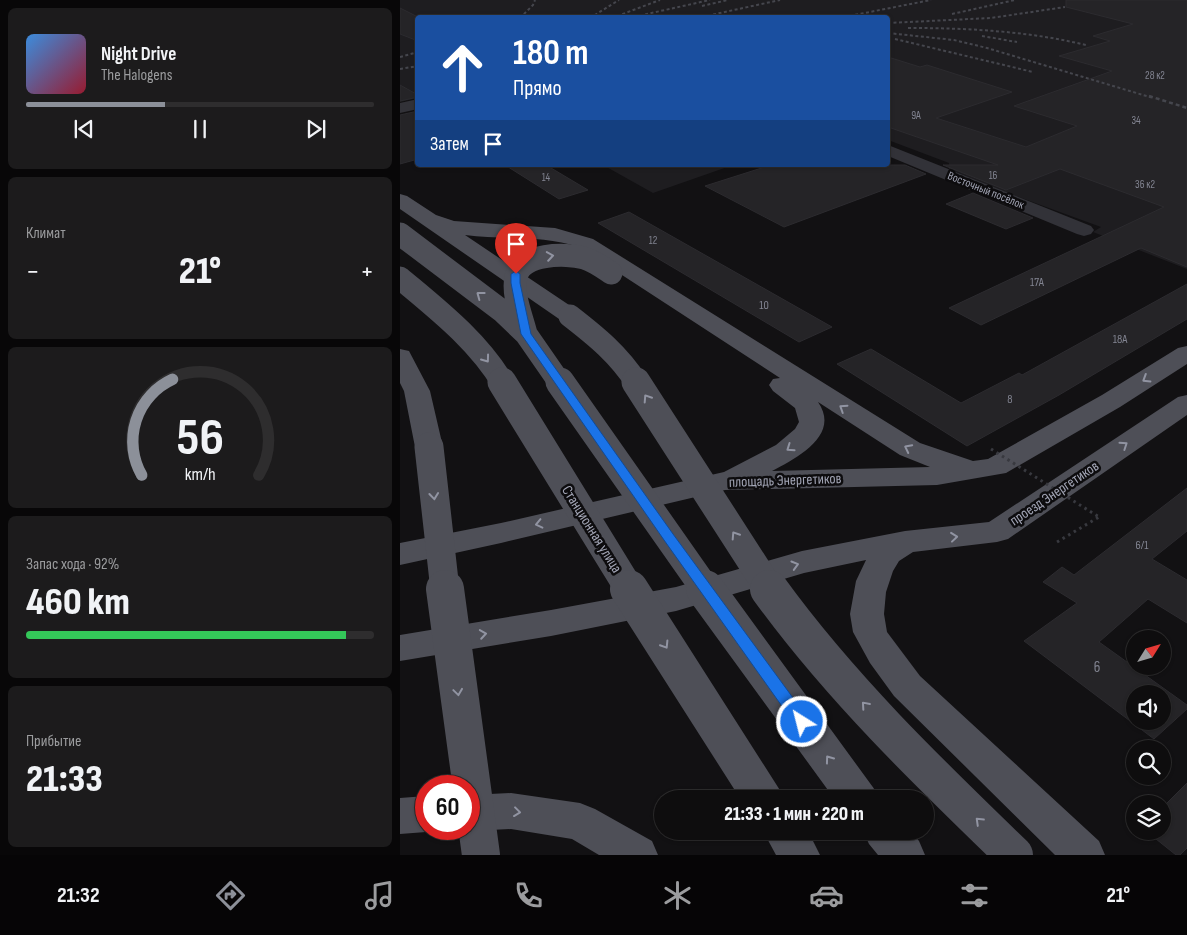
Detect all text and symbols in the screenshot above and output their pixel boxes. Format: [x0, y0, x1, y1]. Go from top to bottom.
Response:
text: 180 m [513, 32, 589, 75]
icon: ahead [430, 35, 495, 100]
text: Night Drive [101, 43, 176, 66]
text: The Halogens [101, 66, 172, 85]
house number: 28 к2 [1145, 69, 1165, 82]
text: Прямо [513, 75, 562, 102]
house number: 9А [911, 109, 921, 122]
house number: 34 [1131, 114, 1141, 127]
icon: previous [70, 115, 98, 143]
icon: pause [186, 115, 214, 143]
icon: next [302, 115, 330, 143]
icon: arrive [479, 130, 507, 158]
text: Затем [430, 133, 469, 156]
street label: Восточный посёлок [945, 168, 1027, 213]
house number: 16 [989, 169, 998, 182]
house number: 14 [542, 171, 551, 184]
house number: 36 к2 [1135, 178, 1155, 191]
pin [495, 223, 537, 274]
text: Климат [26, 224, 66, 243]
icon: arrive [502, 230, 530, 258]
house number: 12 [649, 234, 658, 247]
text: 21° [179, 249, 221, 294]
one-way arrow [546, 251, 554, 262]
text: − [26, 255, 40, 288]
text: + [360, 255, 374, 288]
house number: 17А [1030, 275, 1045, 290]
one-way arrow [477, 292, 486, 300]
house number: 10 [759, 298, 769, 313]
house number: 18А [1113, 332, 1128, 347]
one-way arrow [480, 354, 490, 363]
one-way arrow [1142, 372, 1151, 382]
house number: 8 [1007, 392, 1013, 407]
one-way arrow [644, 395, 653, 404]
one-way arrow [839, 404, 848, 414]
text: 56 [176, 407, 224, 470]
one-way arrow [786, 442, 796, 451]
one-way arrow [1118, 442, 1128, 451]
one-way arrow [904, 444, 913, 454]
street label: проезд Энергетиков [1006, 456, 1103, 530]
text: km/h [185, 464, 215, 485]
street label: площадь Энергетиков [728, 469, 842, 492]
street label: Станционная улица [557, 482, 626, 577]
one-way arrow [428, 492, 439, 500]
one-way arrow [534, 518, 543, 529]
one-way arrow [731, 531, 741, 540]
one-way arrow [950, 531, 958, 542]
house number: 6/1 [1136, 538, 1149, 553]
text: Запас хода · 92% [26, 555, 119, 574]
one-way arrow [790, 560, 798, 570]
text: 460 km [26, 580, 130, 625]
one-way arrow [478, 630, 487, 640]
north arrow [1126, 630, 1171, 675]
map controls [1126, 630, 1171, 840]
one-way arrow [659, 640, 669, 649]
house number: 6 [1094, 658, 1100, 677]
button: sound [1126, 685, 1171, 730]
one-way arrow [452, 688, 463, 696]
position arrow [775, 695, 827, 747]
one-way arrow [862, 702, 871, 711]
text: Прибытие [26, 732, 81, 751]
button: search [1126, 740, 1171, 785]
one-way arrow [826, 755, 835, 765]
text: 21:33 [26, 757, 103, 802]
speed limit sign: 60 [415, 775, 480, 840]
button: layers [1126, 795, 1171, 840]
text: 21:33 · 1 мин · 220 m [724, 803, 864, 826]
one-way arrow [514, 806, 522, 817]
one-way arrow [976, 818, 985, 827]
icon: directions [213, 878, 248, 913]
icon: music [362, 878, 397, 913]
icon: phone [511, 878, 546, 913]
icon: climate [660, 878, 695, 913]
icon: car [809, 878, 844, 913]
icon: filters [957, 878, 992, 913]
text: 21:32 [57, 882, 100, 909]
text: 21° [1106, 882, 1130, 909]

